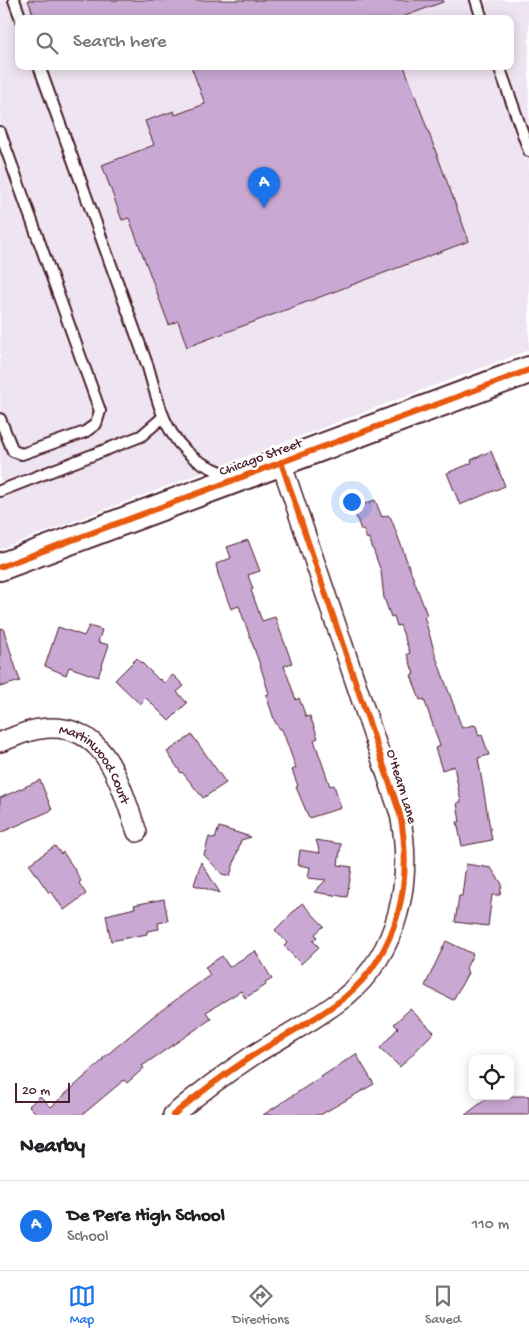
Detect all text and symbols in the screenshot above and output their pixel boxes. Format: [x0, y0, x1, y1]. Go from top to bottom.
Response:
search box [15, 15, 514, 70]
icon: search [33, 29, 61, 57]
text: Search here [73, 31, 167, 54]
pin: A [248, 167, 280, 208]
street label: Chicago Street [217, 435, 306, 481]
your location [339, 489, 365, 515]
street label: Martinwood Court [58, 722, 133, 808]
street label: O'Hearn Lane [381, 748, 420, 827]
map controls [469, 1055, 514, 1100]
button: locate [469, 1055, 514, 1100]
scale bar [15, 1080, 70, 1103]
text: 20 m [22, 1083, 50, 1100]
text: Nearby [20, 1135, 85, 1160]
text: De Pere High School [67, 1205, 225, 1228]
text: A [31, 1216, 41, 1235]
text: 110 m [472, 1216, 509, 1235]
text: School [67, 1228, 109, 1247]
tab: Map [68, 1282, 96, 1329]
tab: Directions [232, 1282, 289, 1329]
tab: Saved [425, 1282, 461, 1329]

